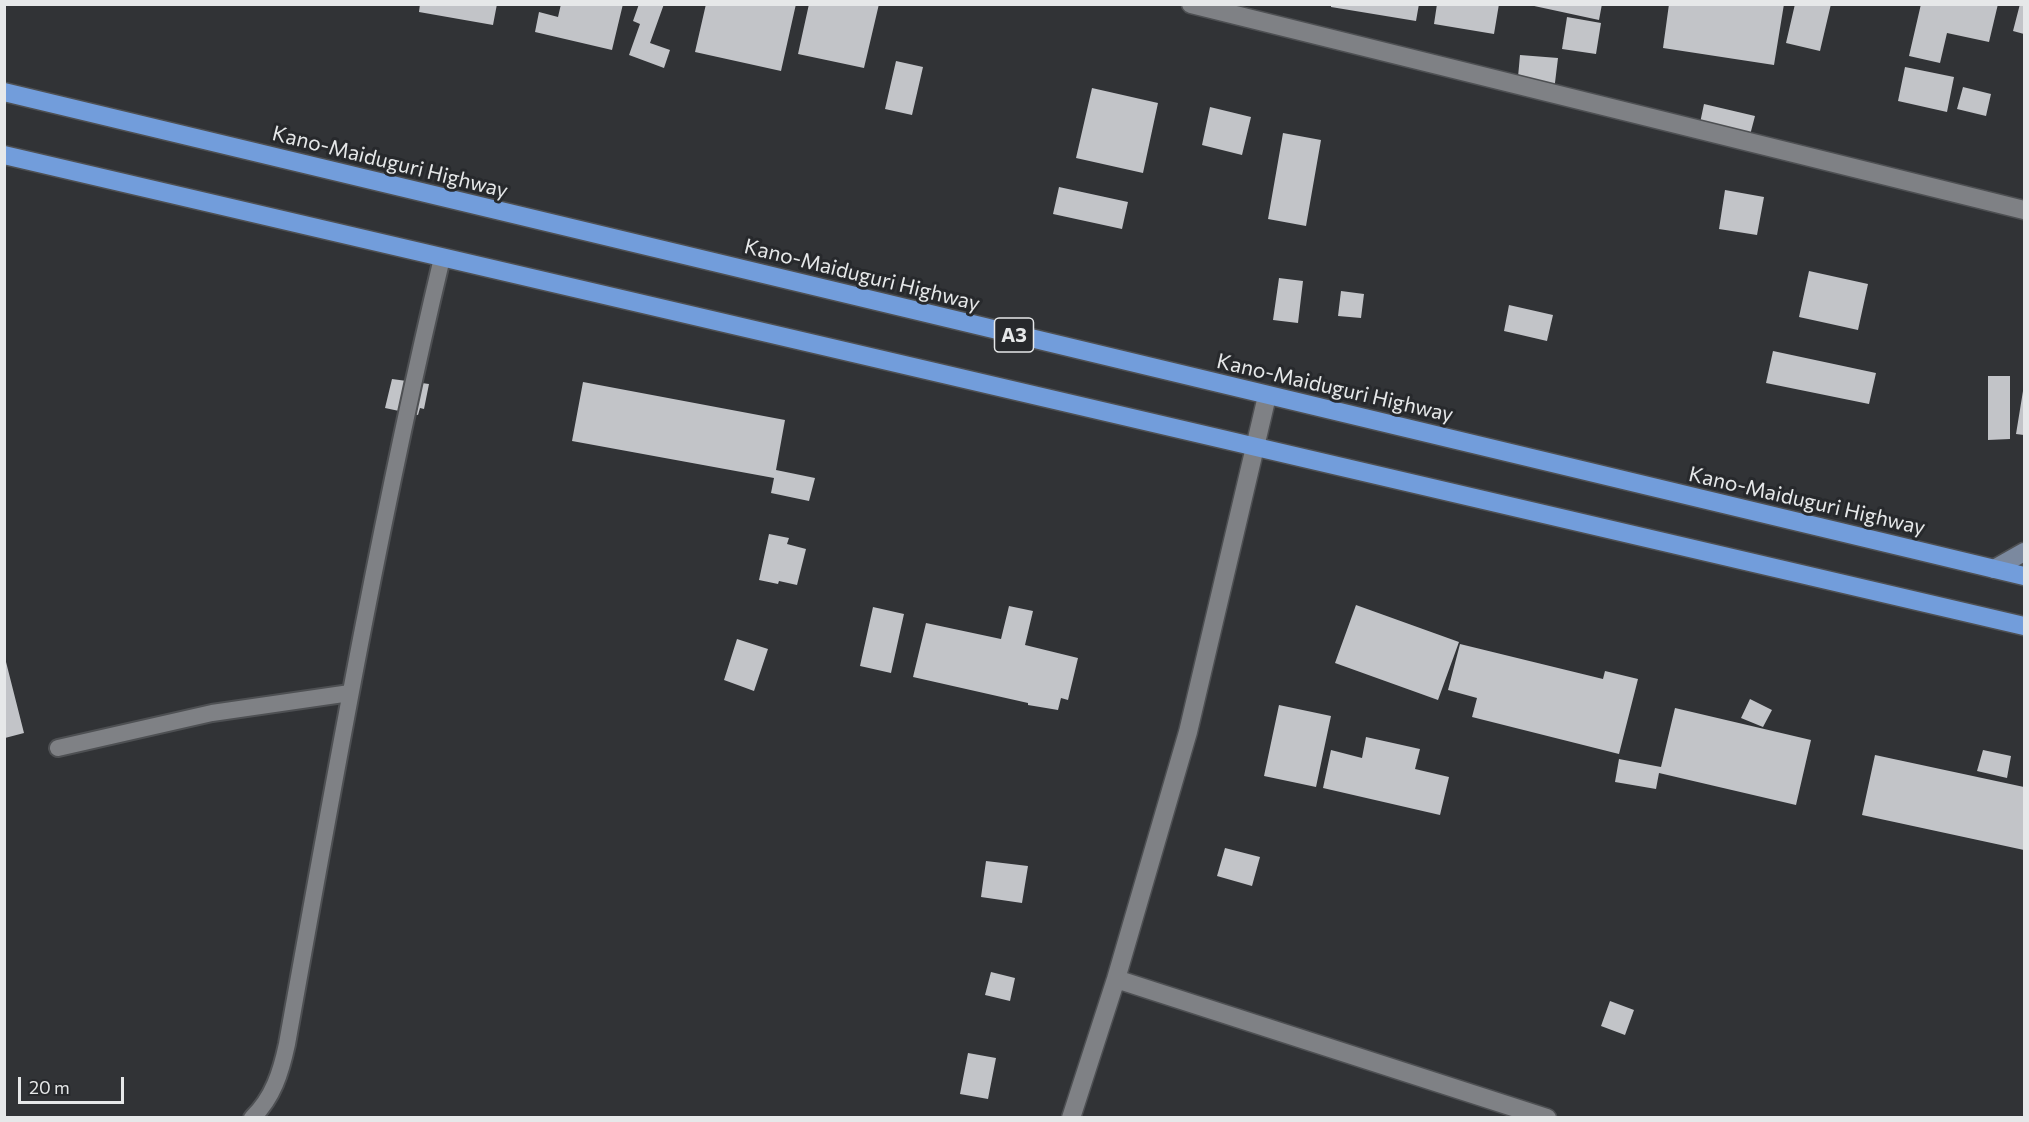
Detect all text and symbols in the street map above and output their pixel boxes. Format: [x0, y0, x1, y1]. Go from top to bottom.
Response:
street label: Kano-Maiduguri Highway [270, 120, 510, 204]
street label: Kano-Maiduguri Highway [742, 233, 982, 317]
road number: A3 [994, 318, 1034, 352]
street label: Kano-Maiduguri Highway [1214, 348, 1456, 428]
street label: Kano-Maiduguri Highway [1686, 461, 1928, 541]
scale bar [21, 1065, 128, 1103]
text: 20 m [29, 1076, 70, 1098]

